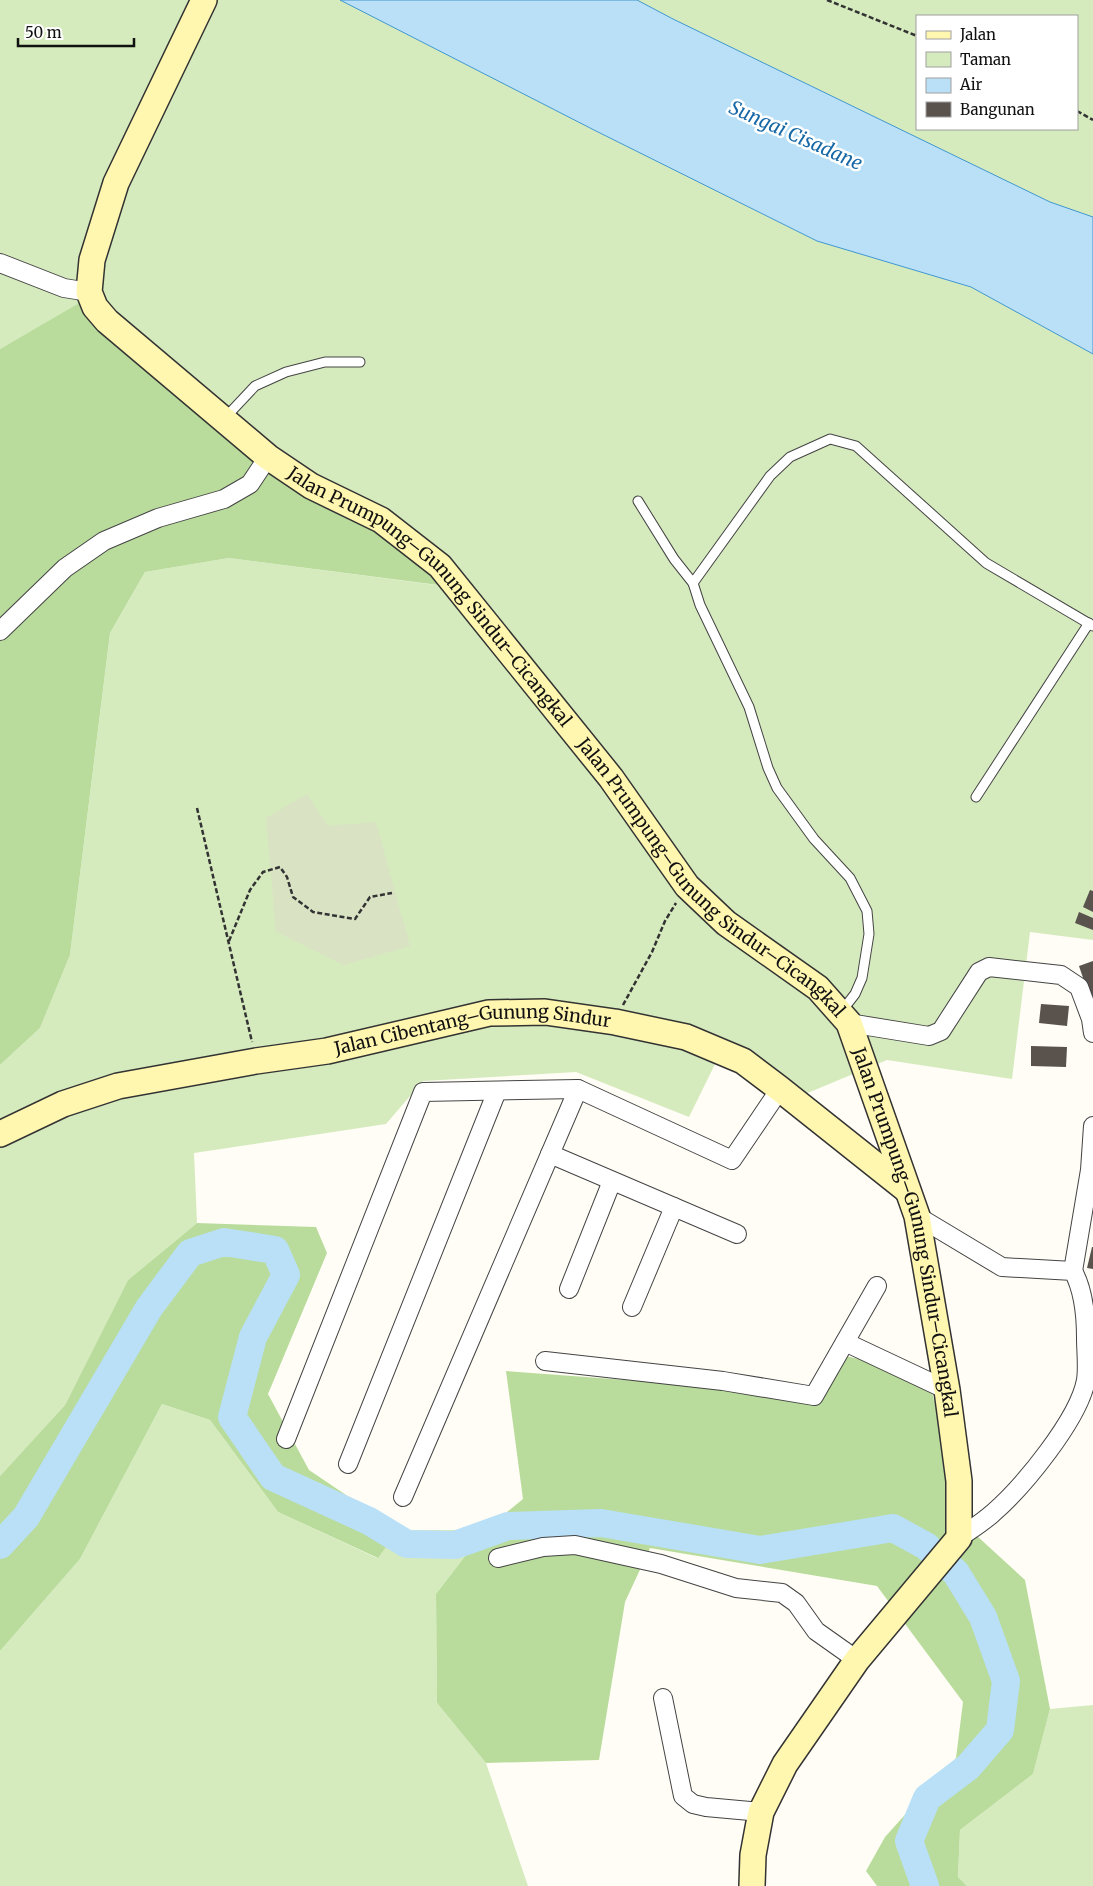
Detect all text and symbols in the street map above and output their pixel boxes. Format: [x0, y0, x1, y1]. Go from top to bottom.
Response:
scale bar [18, 15, 134, 47]
legend [916, 15, 1078, 130]
text: 50 m [25, 23, 62, 42]
text: Jalan [959, 25, 996, 44]
text: Taman [960, 50, 1011, 69]
text: Air [959, 75, 982, 94]
water label: Sungai Cisadane [726, 95, 867, 175]
text: Bangunan [960, 100, 1035, 119]
street label: Jalan Prumpung–Gunung Sindur–Cicangkal [282, 461, 577, 731]
street label: Jalan Prumpung–Gunung Sindur–Cicangkal [572, 732, 851, 1022]
street label: Jalan Cibentang–Gunung Sindur [331, 1000, 612, 1060]
street label: Jalan Prumpung–Gunung Sindur–Cicangkal [847, 1043, 963, 1419]

